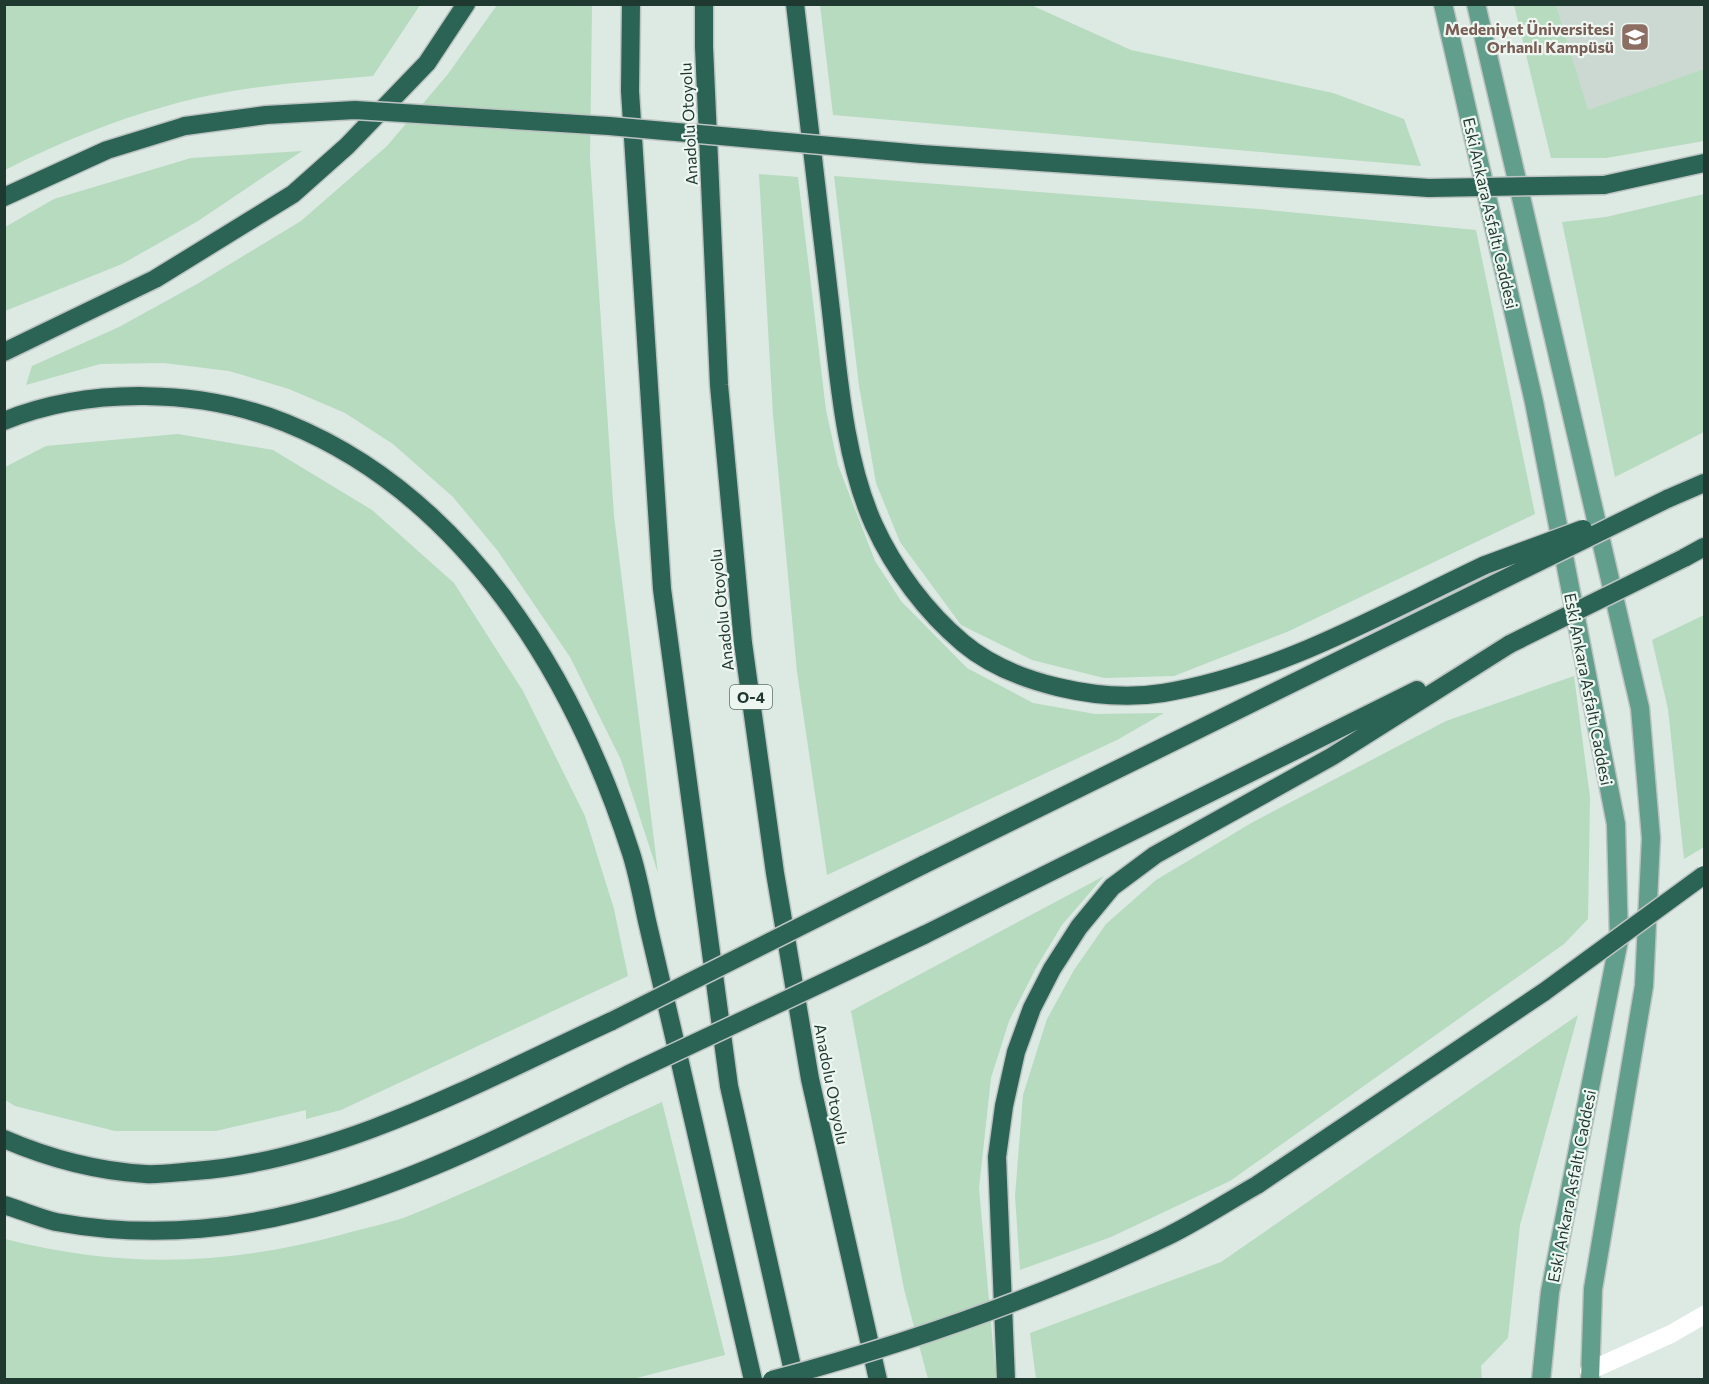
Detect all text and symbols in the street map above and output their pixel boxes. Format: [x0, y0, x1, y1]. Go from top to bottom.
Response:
place label: Medeniyet Üniversitesi Orhanlı Kampüsü [1445, 19, 1614, 56]
school or university icon: Medeniyet Üniversitesi Orhanlı Kampüsü [1619, 21, 1651, 53]
street label: Anadolu Otoyolu [675, 62, 701, 186]
street label: Eski Ankara Asfaltı Caddesi [1460, 115, 1522, 311]
street label: Anadolu Otoyolu [705, 548, 737, 672]
street label: Eski Ankara Asfaltı Caddesi [1561, 591, 1617, 787]
road number: O-4 [730, 685, 772, 709]
street label: Anadolu Otoyolu [811, 1022, 853, 1146]
street label: Eski Ankara Asfaltı Caddesi [1543, 1088, 1599, 1284]

